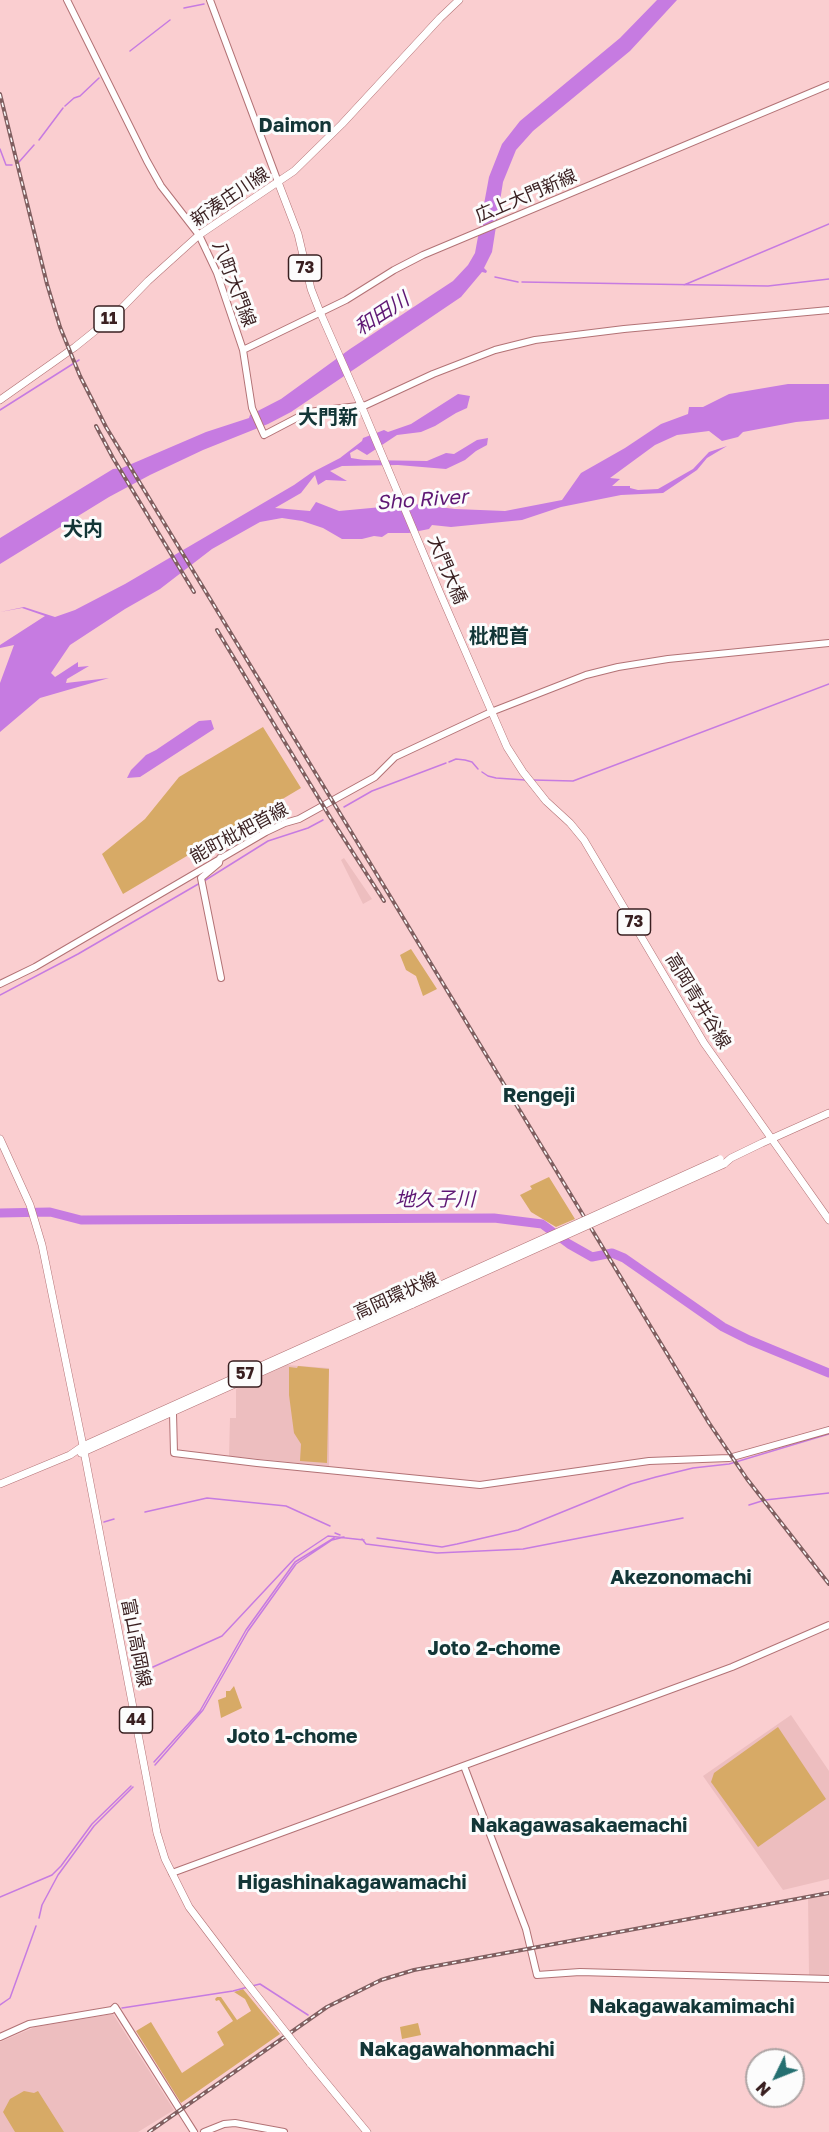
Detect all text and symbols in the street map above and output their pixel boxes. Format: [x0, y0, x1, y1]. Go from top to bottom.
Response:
district label: Daimon [259, 114, 331, 138]
street label: 新湊庄川線 [187, 163, 273, 231]
street label: 広上大門新線 [472, 165, 580, 227]
street label: 八町大門線 [208, 238, 260, 330]
road number: 73 [288, 255, 322, 281]
water label: 和田川 [350, 288, 414, 340]
road number: 11 [94, 306, 124, 332]
district label: 大門新 [298, 406, 358, 430]
water label: Sho River [376, 485, 468, 515]
district label: 犬内 [63, 518, 103, 542]
street label: 大門大橋 [423, 533, 471, 607]
district label: 枇杷首 [469, 625, 529, 649]
street label: 能町枇杷首線 [186, 798, 292, 868]
road number: 73 [618, 909, 650, 935]
street label: 高岡青井谷線 [661, 949, 735, 1053]
district label: Rengeji [503, 1084, 575, 1108]
water label: 地久子川 [395, 1188, 475, 1212]
street label: 高岡環状線 [350, 1268, 442, 1324]
road number: 57 [228, 1361, 262, 1387]
district label: Akezonomachi [610, 1566, 752, 1590]
street label: 富山高岡線 [117, 1597, 155, 1689]
district label: Joto 2-chome [428, 1637, 560, 1661]
road number: 44 [120, 1707, 152, 1733]
district label: Joto 1-chome [226, 1725, 358, 1749]
district label: Nakagawasakaemachi [471, 1814, 687, 1838]
district label: Higashinakagawamachi [237, 1871, 467, 1895]
district label: Nakagawakamimachi [589, 1995, 795, 2019]
district label: Nakagawahonmachi [359, 2038, 555, 2062]
north arrow [745, 2048, 805, 2108]
text: N [752, 2078, 775, 2100]

